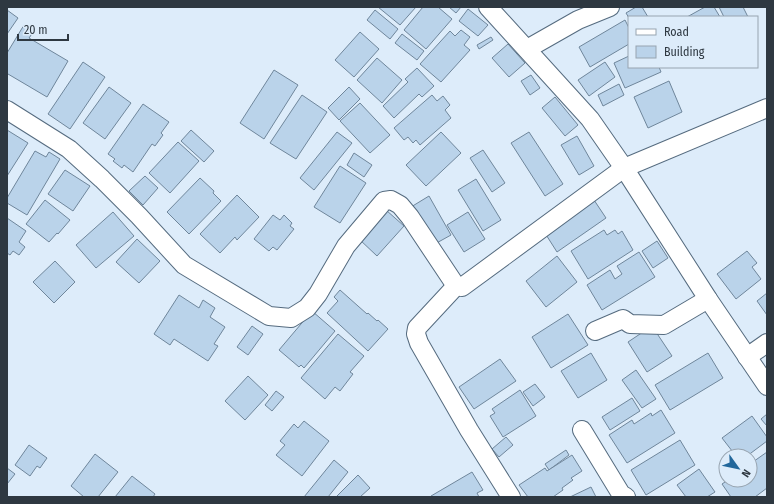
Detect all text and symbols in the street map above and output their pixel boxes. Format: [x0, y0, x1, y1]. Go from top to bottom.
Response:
scale bar [18, 16, 68, 42]
legend [628, 16, 758, 68]
text: 20 m [24, 23, 48, 37]
text: Road [664, 25, 689, 39]
text: Building [664, 45, 705, 59]
north arrow [718, 448, 758, 488]
text: N [739, 467, 753, 479]

